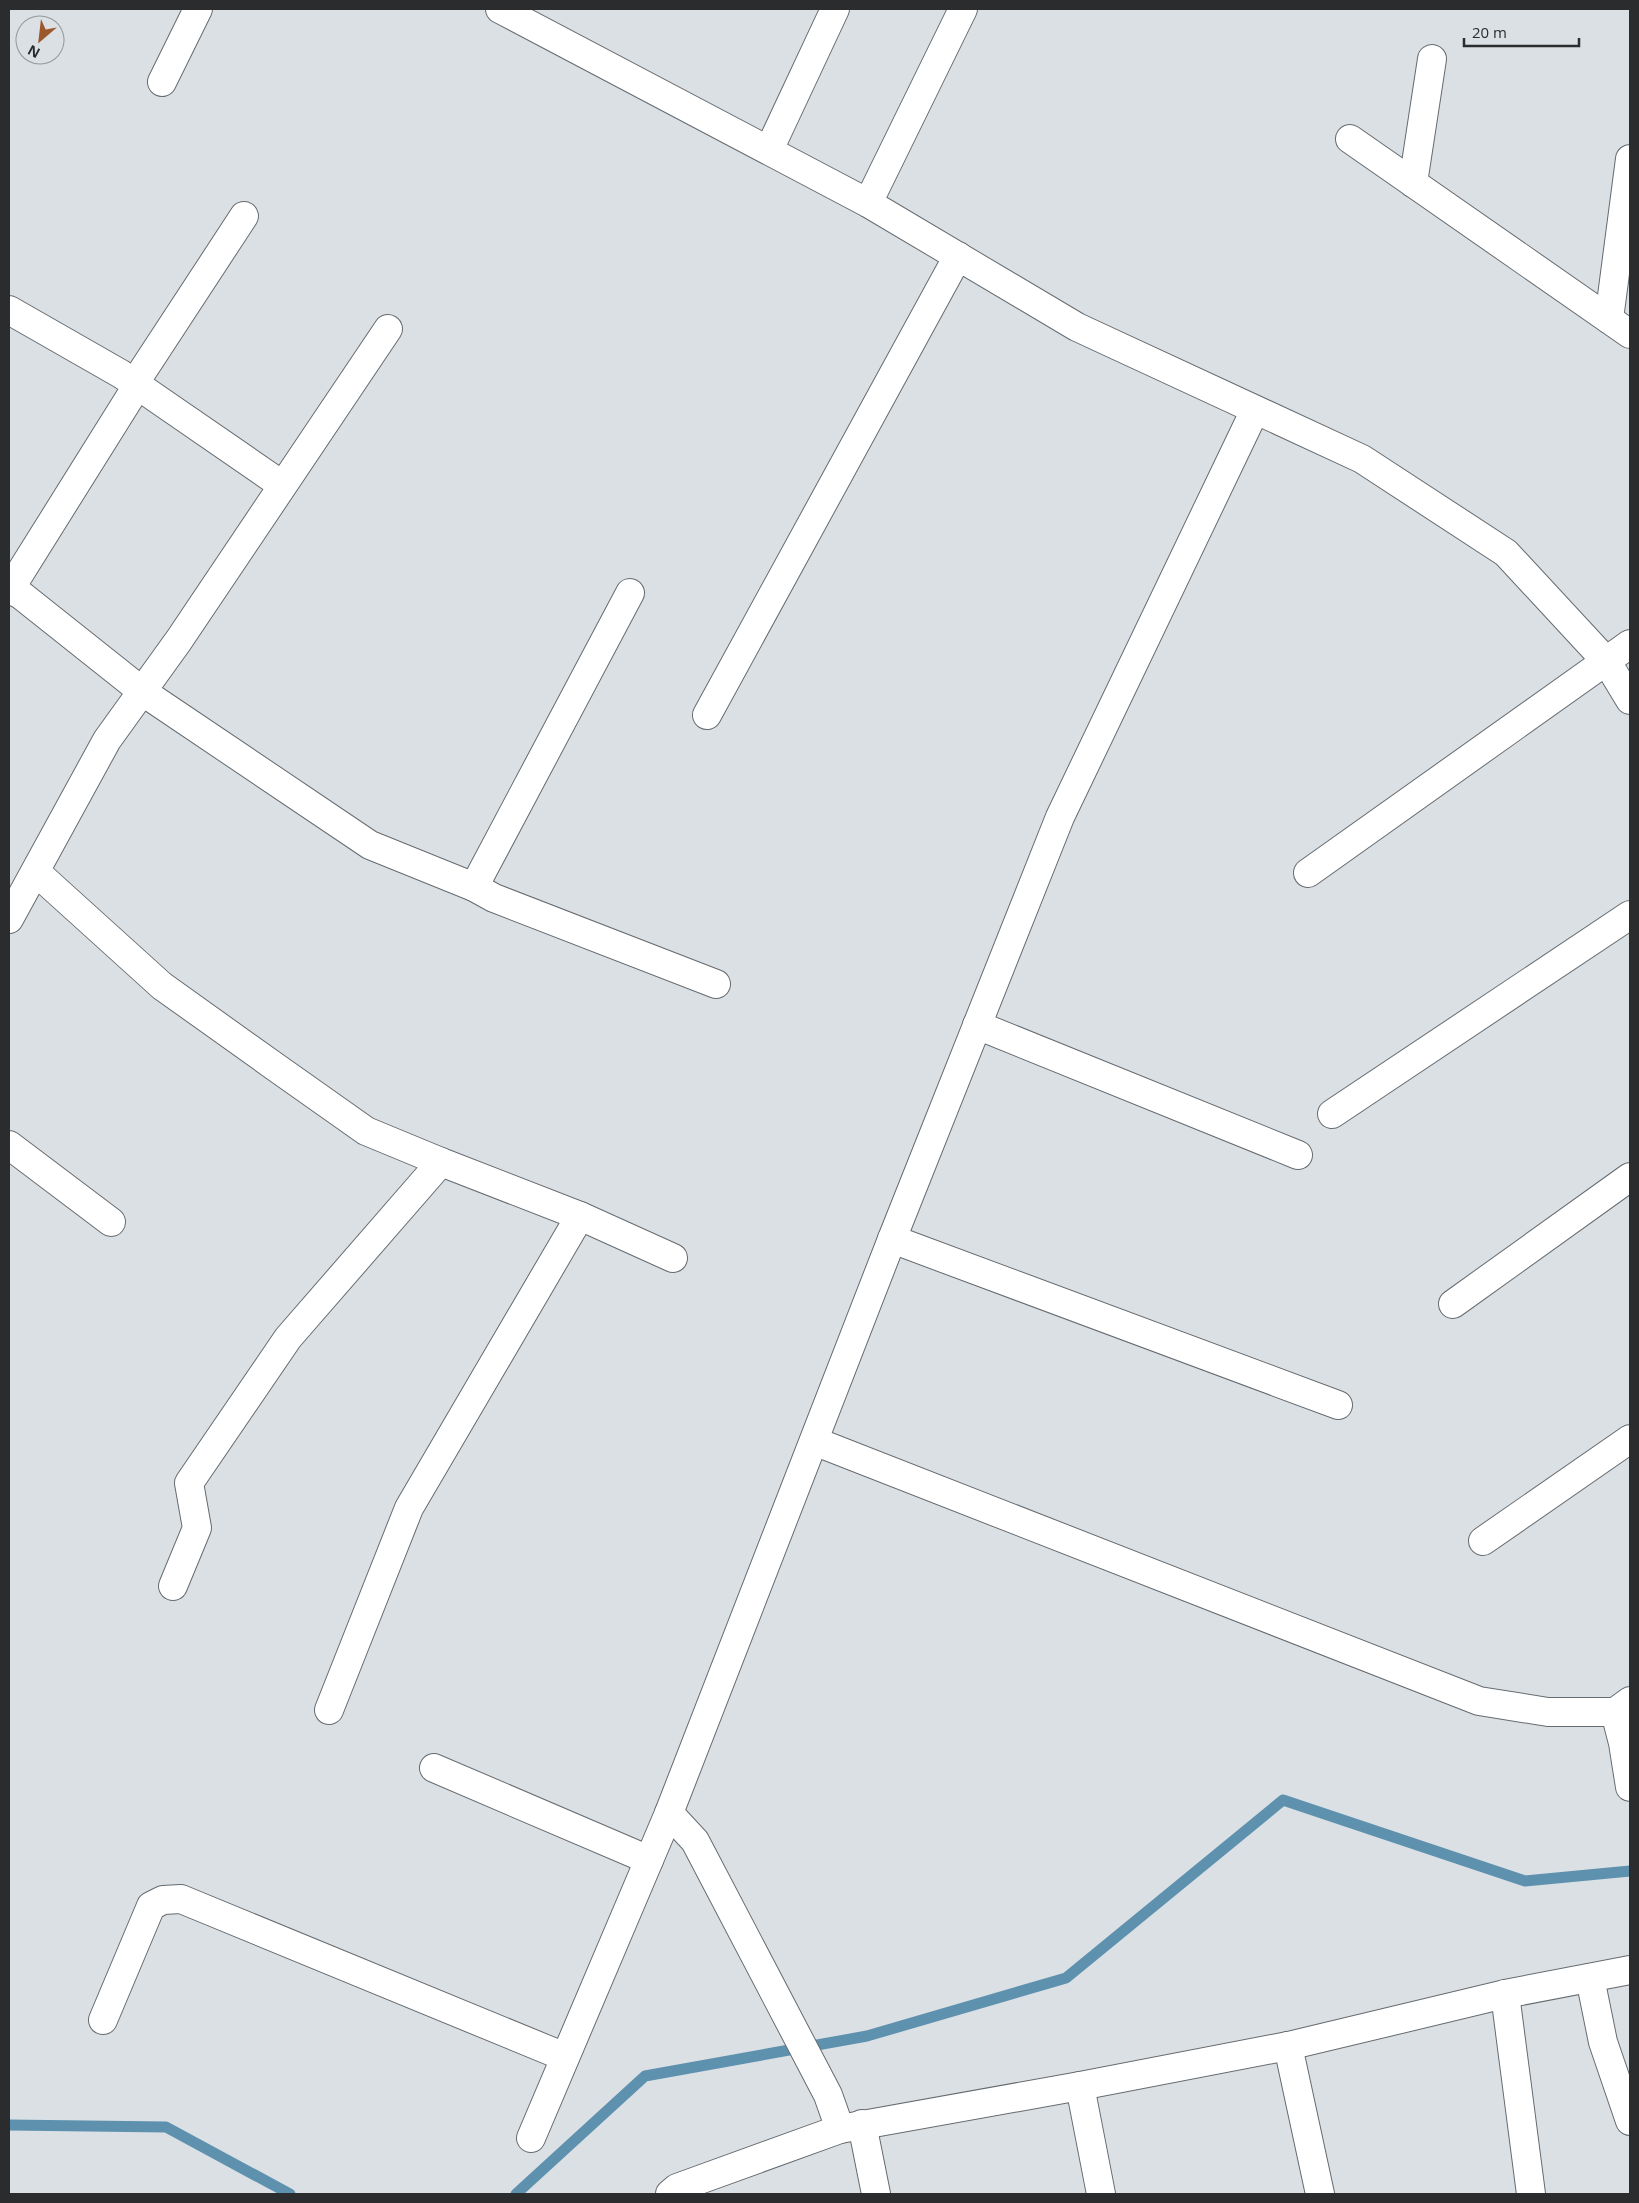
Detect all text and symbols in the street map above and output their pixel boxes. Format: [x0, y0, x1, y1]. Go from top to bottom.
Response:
north arrow [15, 15, 65, 65]
scale bar [1464, 15, 1579, 47]
text: 20 m [1472, 22, 1507, 42]
text: N [24, 41, 43, 63]

